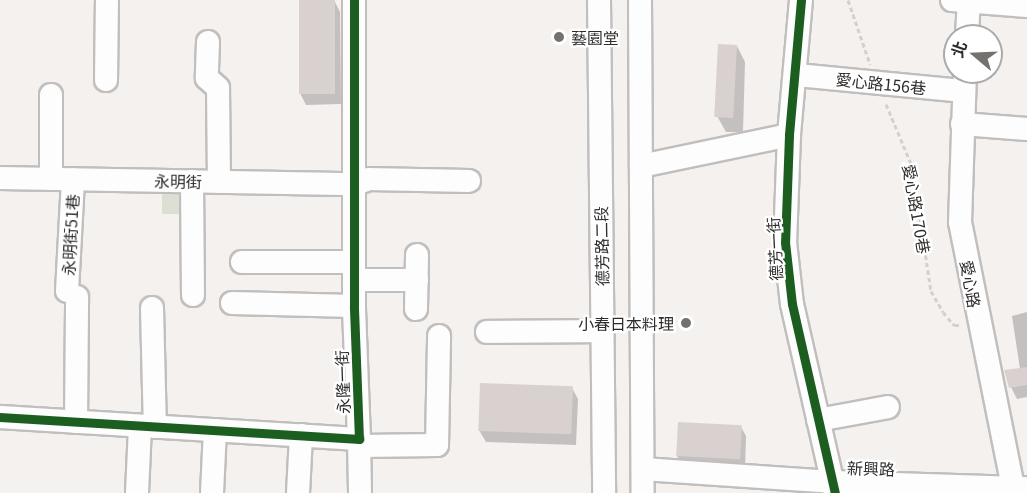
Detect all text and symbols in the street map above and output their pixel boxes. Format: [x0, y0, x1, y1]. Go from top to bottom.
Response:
north arrow [943, 24, 1003, 84]
place label: 藝園堂 [571, 27, 619, 47]
marker: 藝園堂 [552, 30, 566, 44]
text: 北 [944, 37, 972, 60]
street label: 愛心路156巷 [835, 69, 927, 97]
street label: 愛心路170巷 [900, 163, 934, 255]
street label: 永明街 [154, 171, 202, 191]
street label: 永明街51巷 [58, 194, 82, 276]
street label: 德芳路二段 [591, 206, 611, 286]
street label: 德芳一街 [763, 217, 785, 281]
street label: 愛心路 [957, 259, 985, 309]
place label: 小春日本料理 [578, 313, 674, 333]
marker: 小春日本料理 [679, 316, 693, 330]
street label: 永隆一街 [331, 350, 353, 414]
street label: 新興路 [847, 458, 895, 478]

